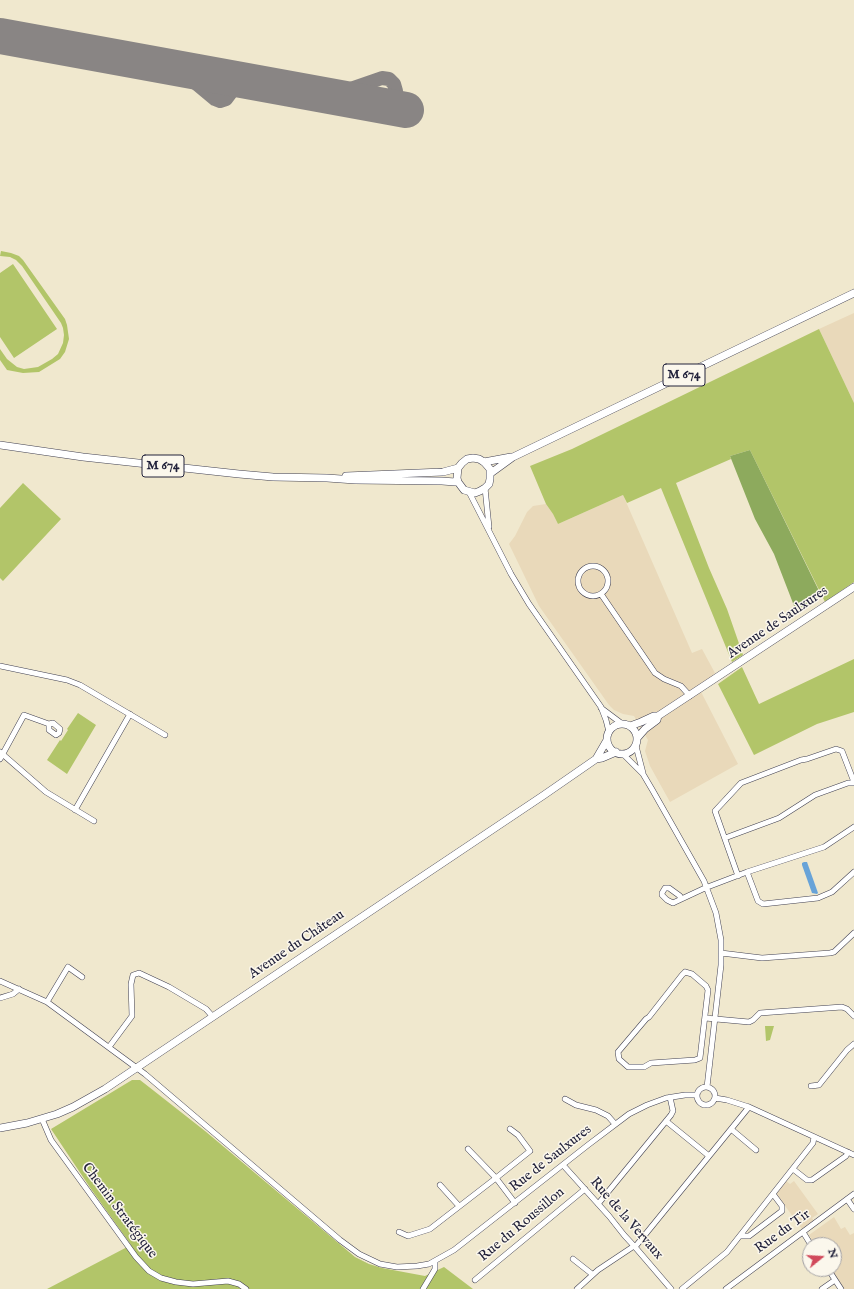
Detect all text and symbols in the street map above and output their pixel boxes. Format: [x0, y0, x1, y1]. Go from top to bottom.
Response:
road number: M 674 [663, 364, 705, 386]
road number: M 674 [142, 455, 184, 477]
street label: Avenue de Saulxures [725, 583, 831, 663]
street label: Avenue du Château [246, 907, 348, 983]
street label: Rue de Saulxures [507, 1122, 595, 1196]
street label: Chemin Stratégique [78, 1160, 160, 1262]
street label: Rue de la Vervaux [586, 1174, 666, 1264]
street label: Rue du Roussillon [476, 1184, 568, 1266]
street label: Rue du Tir [752, 1206, 814, 1258]
north arrow [802, 1237, 842, 1277]
text: N [824, 1247, 841, 1260]

